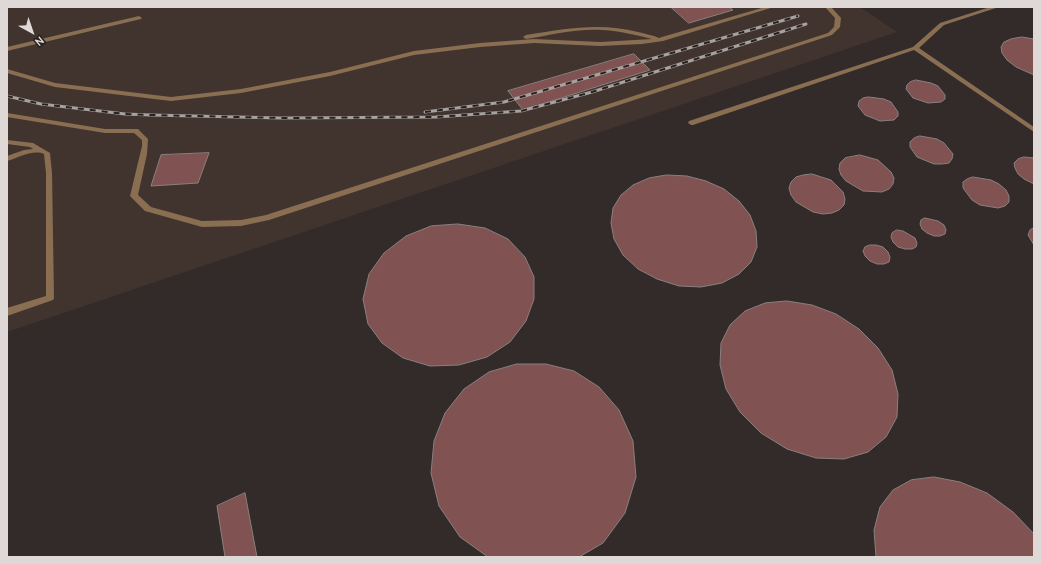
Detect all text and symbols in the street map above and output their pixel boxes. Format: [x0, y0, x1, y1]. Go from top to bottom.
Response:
north arrow [12, 12, 52, 52]
text: N [32, 33, 47, 49]

